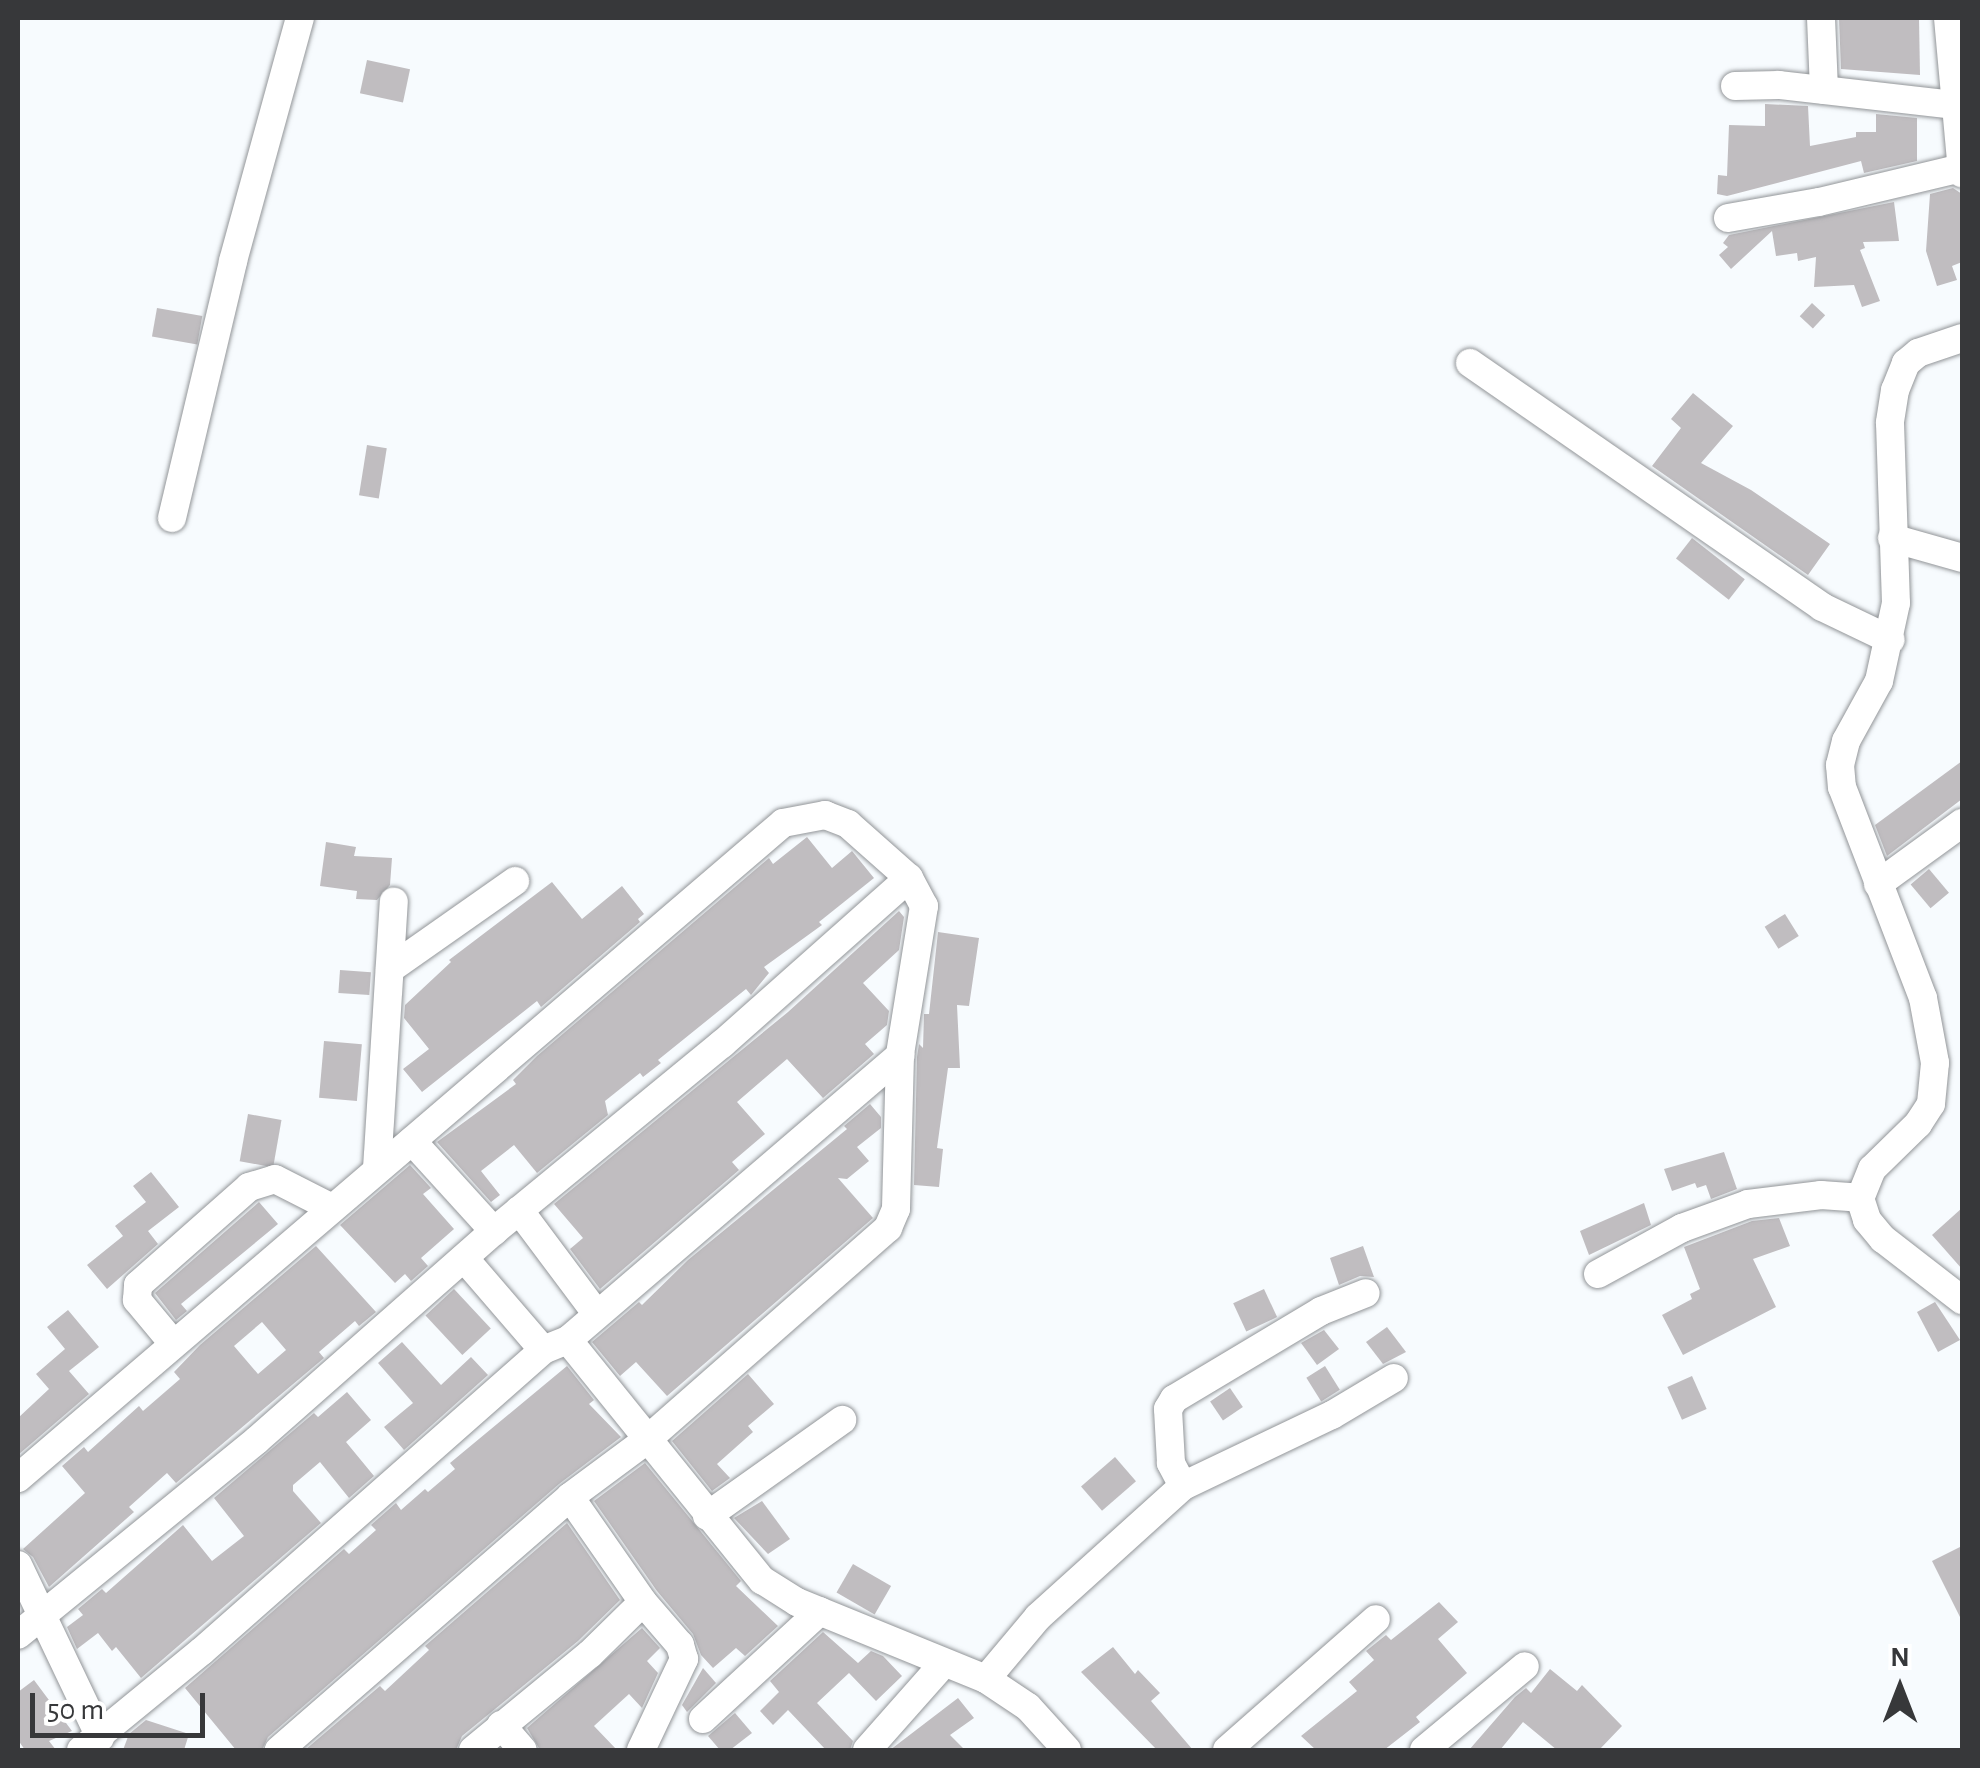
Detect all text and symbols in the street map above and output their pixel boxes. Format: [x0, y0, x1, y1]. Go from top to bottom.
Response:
north arrow [1850, 1638, 1950, 1738]
text: N [1890, 1644, 1910, 1672]
scale bar [35, 1673, 210, 1735]
text: 50 m [47, 1695, 104, 1725]

